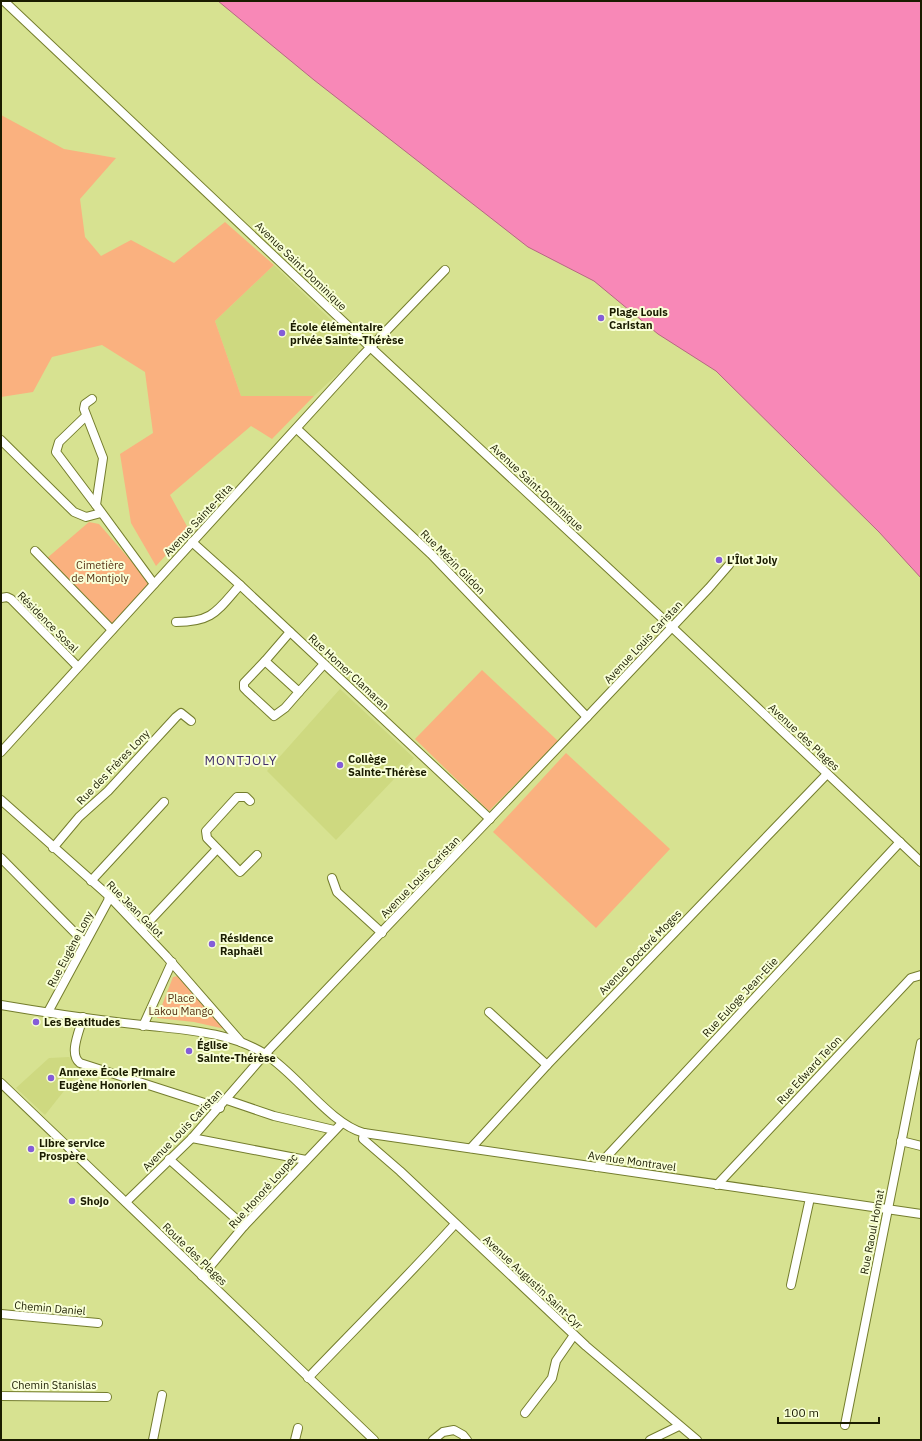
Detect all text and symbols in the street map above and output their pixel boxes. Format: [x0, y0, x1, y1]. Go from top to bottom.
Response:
street label: Avenue Saint-Dominique [252, 219, 350, 313]
place label: Plage Louis Caristan [609, 305, 668, 332]
marker: Plage Louis Caristan [596, 313, 606, 323]
place label: École élémentaire privée Sainte-Thérèse [290, 319, 404, 347]
marker: École élémentaire privée Sainte-Thérèse [277, 328, 287, 338]
street label: Avenue Saint-Dominique [488, 440, 586, 534]
street label: Avenue Sainte-Rita [161, 481, 235, 559]
street label: Rue Mézin Gildon [418, 527, 488, 597]
place label: L'Îlot Joly [727, 553, 777, 567]
marker: L'Îlot Joly [714, 555, 724, 565]
park label: Cimetière de Montjoly [71, 558, 129, 585]
street label: Résidence Sosal [15, 589, 81, 655]
street label: Avenue Louis Caristan [601, 598, 685, 686]
street label: Rue Homer Clamaran [306, 631, 392, 713]
street label: Avenue des Plages [765, 700, 843, 774]
street label: Rue des Frères Lony [73, 726, 153, 808]
district label: MONTJOLY [205, 752, 277, 769]
place label: Collège Sainte-Thérèse [348, 752, 427, 779]
marker: Collège Sainte-Thérèse [335, 760, 345, 770]
street label: Avenue Louis Caristan [377, 833, 463, 921]
street label: Rue Jean Galot [104, 878, 166, 940]
street label: Avenue Doctoré Moges [596, 906, 684, 998]
street label: Rue Eugène Lony [44, 908, 96, 990]
place label: Résidence Raphaël [220, 931, 273, 958]
marker: Résidence Raphaël [207, 939, 217, 949]
street label: Rue Euloge Jean-Elie [699, 954, 781, 1040]
park label: Place Lakou Mango [149, 991, 213, 1018]
place label: Les Beatitudes [44, 1015, 121, 1029]
marker: Les Beatitudes [31, 1017, 41, 1027]
street label: Rue Edward Telon [774, 1033, 844, 1107]
place label: Église Sainte-Thérèse [197, 1037, 276, 1065]
marker: Église Sainte-Thérèse [184, 1046, 194, 1056]
place label: Annexe École Primaire Eugène Honorien [59, 1064, 175, 1092]
marker: Annexe École Primaire Eugène Honorien [46, 1073, 56, 1083]
street label: Avenue Louis Caristan [139, 1086, 225, 1174]
place label: Libre service Prospère [39, 1136, 105, 1163]
marker: Libre service Prospère [26, 1144, 36, 1154]
street label: Avenue Montravel [587, 1148, 677, 1174]
street label: Rue Honoré Loupec [225, 1150, 301, 1232]
street label: Rue Raoul Homat [857, 1188, 887, 1276]
place label: Shojo [80, 1194, 109, 1208]
marker: Shojo [67, 1196, 77, 1206]
street label: Route des Plages [160, 1220, 230, 1288]
street label: Avenue Augustin Saint-Cyr [480, 1232, 586, 1332]
street label: Chemin Daniel [14, 1298, 86, 1318]
street label: Chemin Stanislas [11, 1378, 97, 1392]
scale bar [778, 1399, 879, 1425]
text: 100 m [784, 1405, 819, 1420]

